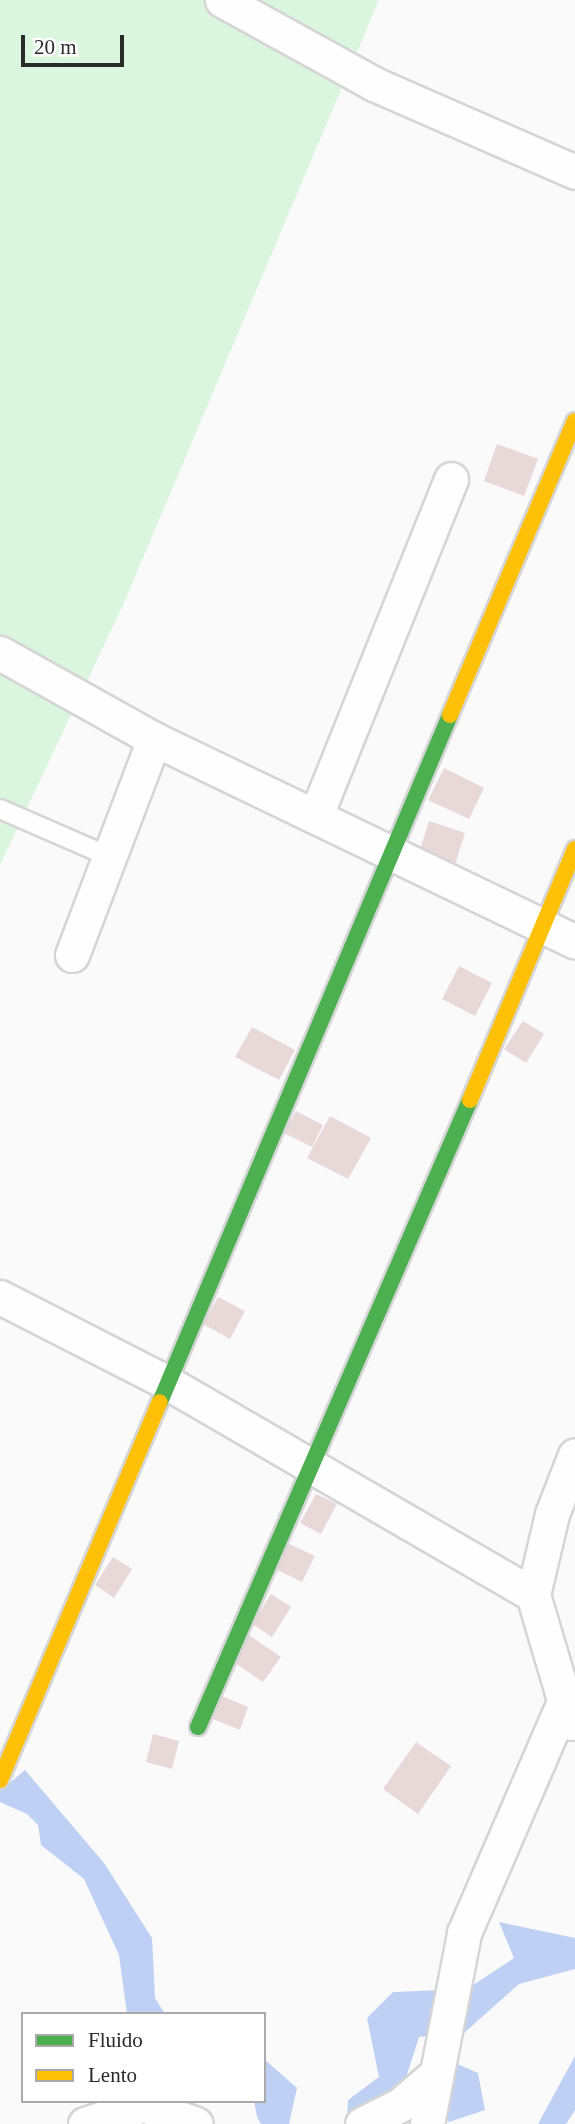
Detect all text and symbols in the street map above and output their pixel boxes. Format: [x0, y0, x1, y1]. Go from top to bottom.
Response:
scale bar [24, 21, 128, 65]
text: 20 m [34, 35, 77, 59]
legend [21, 2012, 266, 2103]
text: Fluido [88, 2028, 143, 2052]
text: Lento [88, 2063, 137, 2087]

